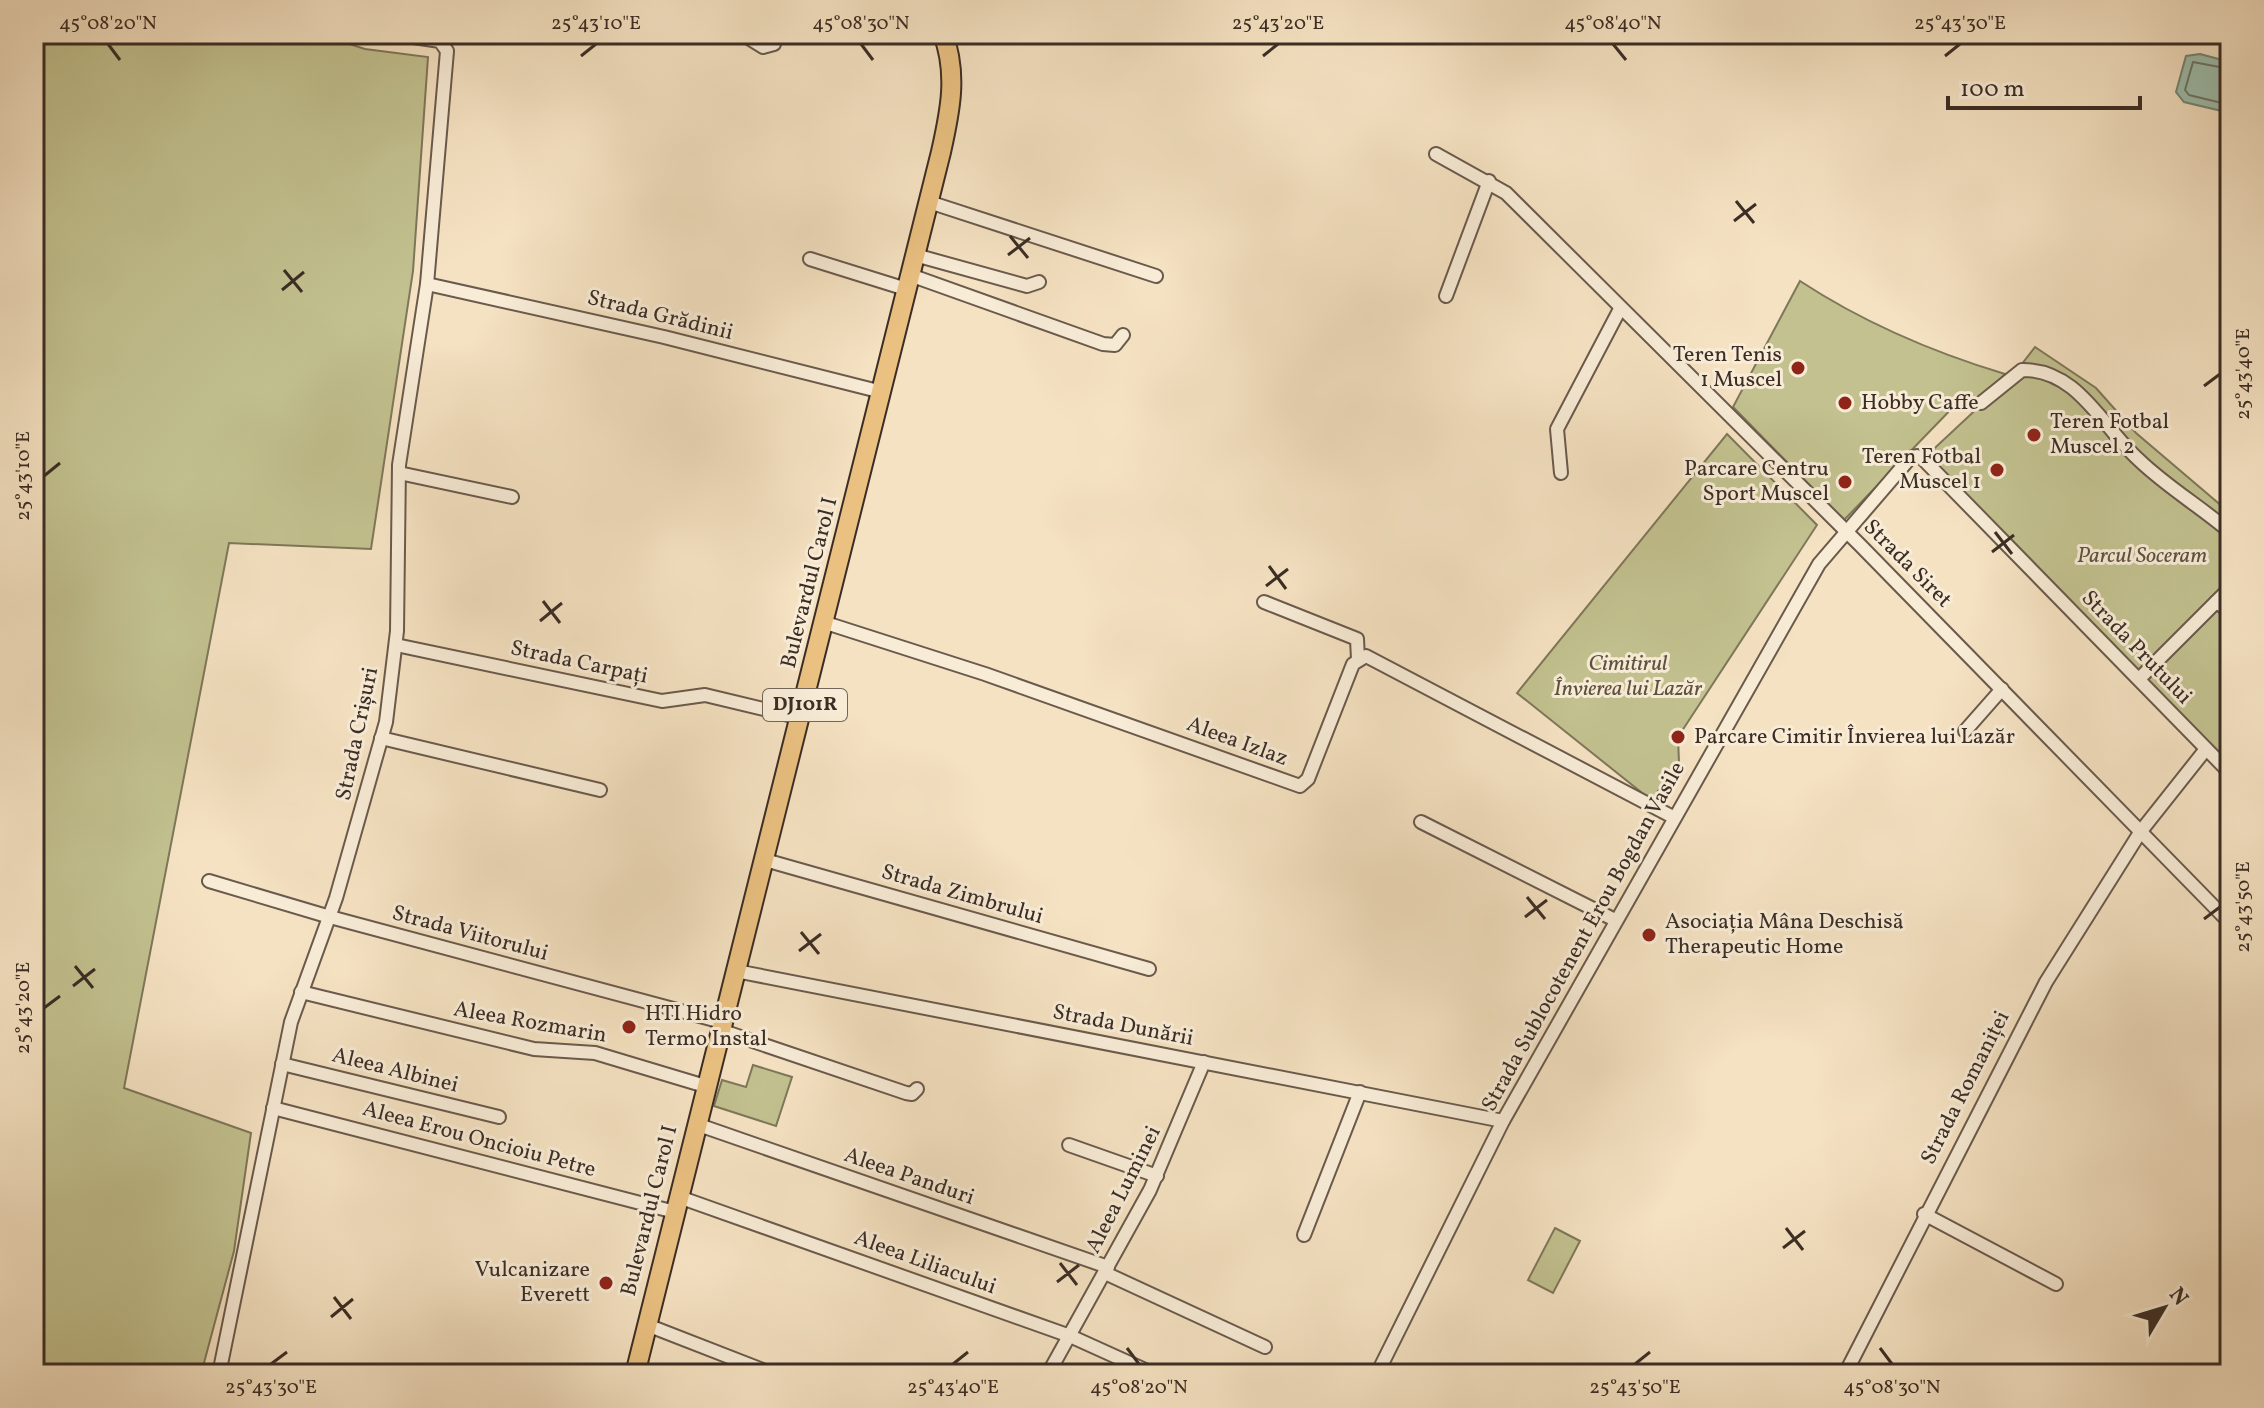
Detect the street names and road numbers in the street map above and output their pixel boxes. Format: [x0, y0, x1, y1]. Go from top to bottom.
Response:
street label: Strada Grădinii [584, 283, 736, 349]
street label: Bulevardul Carol I [774, 494, 846, 672]
street label: Strada Siret [1856, 513, 1958, 615]
street label: Strada Prutului [2073, 584, 2199, 712]
street label: Strada Carpați [507, 633, 651, 693]
street label: Strada Crișuri [329, 664, 387, 804]
road number: DJ101R [763, 689, 847, 721]
street label: Aleea Izlaz [1182, 709, 1292, 775]
street label: Strada Sublocotenent Erou Bogdan Vasile [1475, 756, 1693, 1118]
street label: Strada Zimbrului [877, 857, 1047, 933]
street label: Strada Viitorului [388, 898, 552, 970]
street label: Aleea Rozmarin [451, 994, 609, 1052]
street label: Strada Dunării [1050, 997, 1196, 1055]
street label: Strada Romaniței [1914, 1006, 2018, 1170]
street label: Aleea Albinei [329, 1040, 461, 1102]
street label: Aleea Erou Oncioiu Petre [359, 1094, 599, 1186]
street label: Aleea Luminei [1079, 1121, 1169, 1259]
street label: Bulevardul Carol I [614, 1122, 686, 1300]
street label: Aleea Panduri [840, 1140, 978, 1214]
street label: Aleea Liliacului [850, 1223, 1000, 1303]

